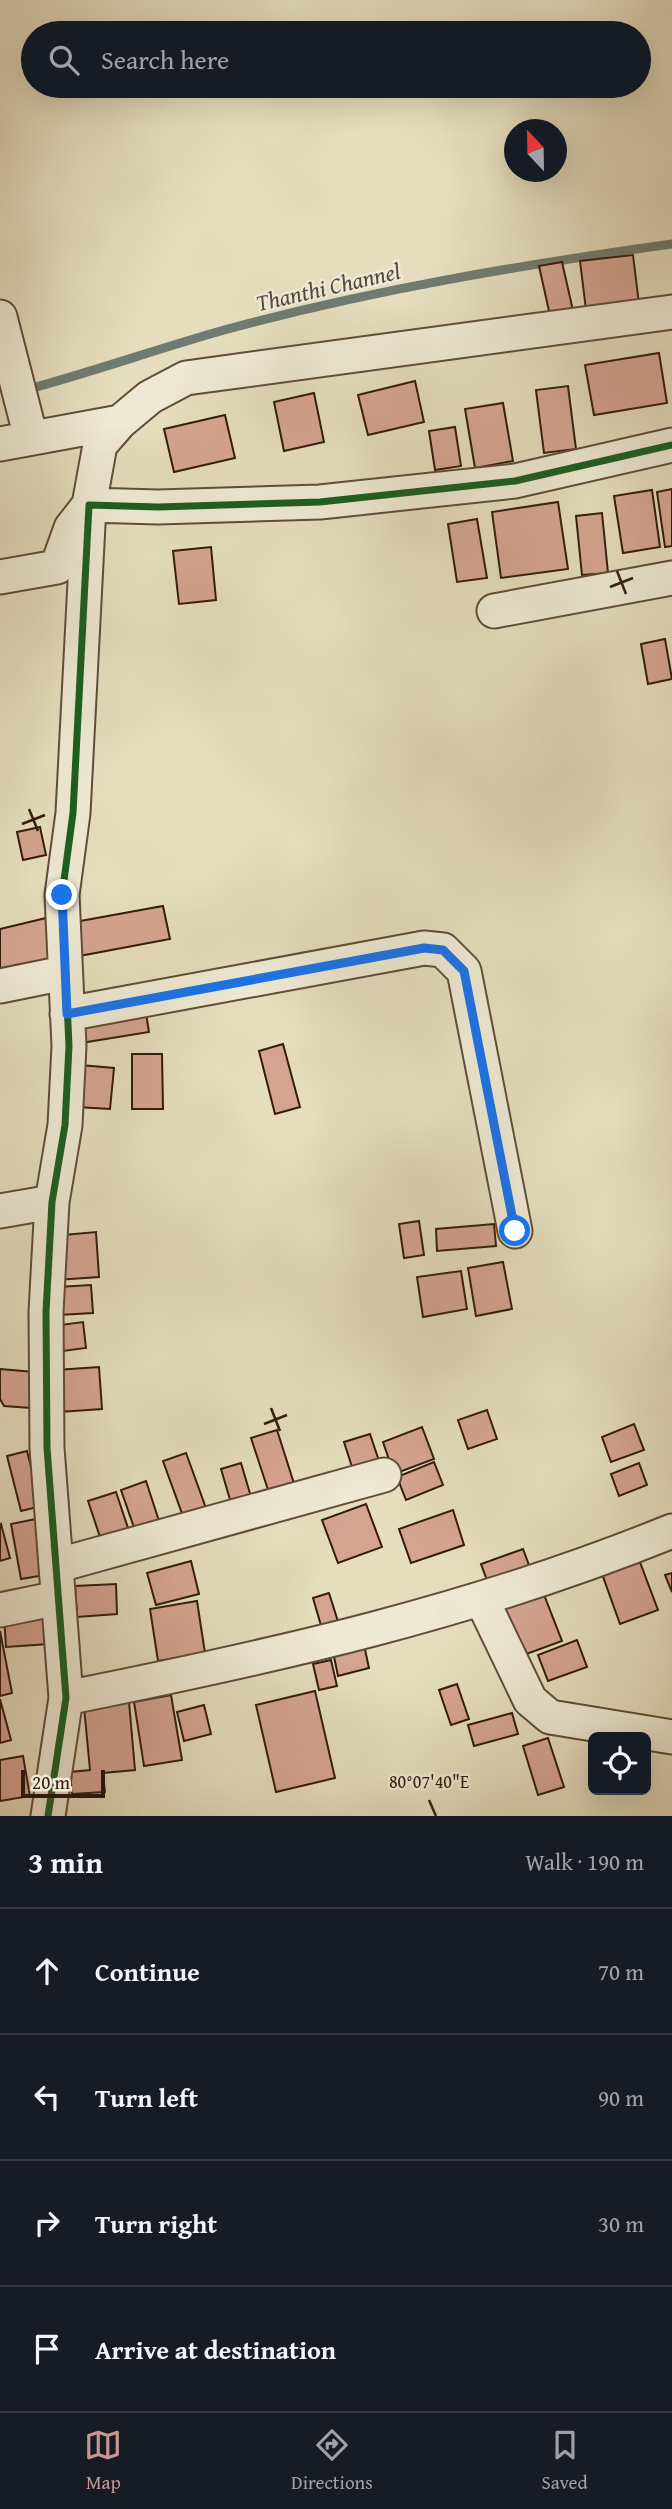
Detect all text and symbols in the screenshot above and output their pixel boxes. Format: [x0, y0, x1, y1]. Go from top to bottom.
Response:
search box [21, 21, 651, 98]
text: Search here [101, 40, 229, 79]
icon: search [45, 41, 83, 79]
north arrow [504, 119, 567, 182]
water label: Thanthi Channel [253, 254, 404, 319]
route end [46, 879, 77, 910]
route start [499, 1215, 530, 1246]
map controls [588, 1732, 651, 1795]
button: locate [588, 1732, 651, 1795]
scale bar [21, 1767, 105, 1799]
text: 20 m [32, 1768, 70, 1796]
text: 80°07'40"E [389, 1768, 469, 1795]
text: 3 min [28, 1840, 103, 1884]
text: Walk · 190 m [525, 1845, 644, 1878]
icon: ahead [28, 1952, 66, 1990]
text: Continue [95, 1952, 200, 1991]
text: 70 m [598, 1955, 644, 1988]
icon: left [28, 2078, 66, 2116]
text: Turn left [95, 2078, 198, 2117]
text: 90 m [598, 2081, 644, 2114]
icon: right [28, 2204, 66, 2242]
text: Turn right [95, 2204, 217, 2243]
text: 30 m [598, 2207, 644, 2240]
icon: arrive [28, 2330, 66, 2368]
text: Arrive at destination [95, 2330, 336, 2369]
tab: Map [84, 2426, 122, 2496]
tab: Directions [291, 2426, 373, 2496]
tab: Saved [542, 2426, 588, 2496]

